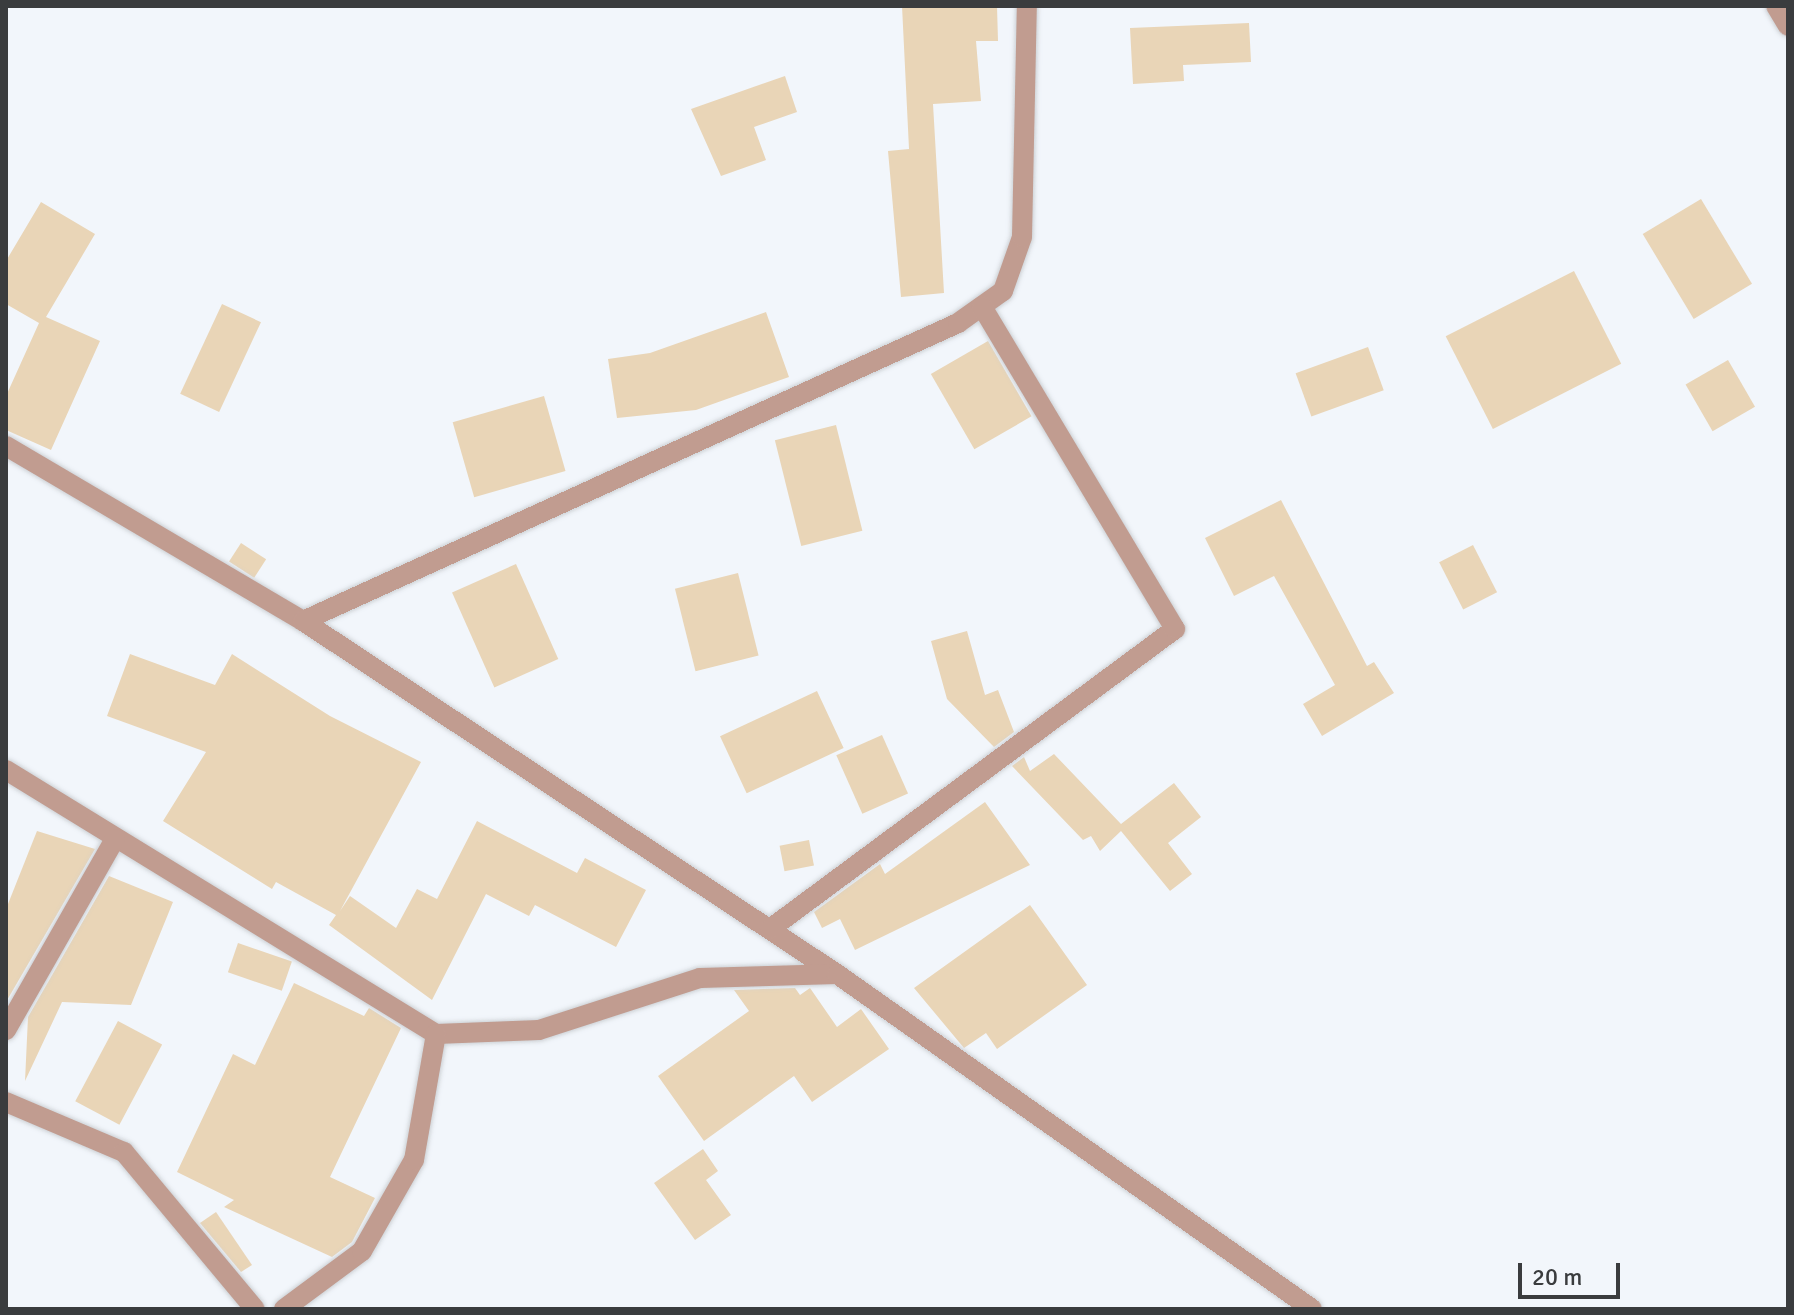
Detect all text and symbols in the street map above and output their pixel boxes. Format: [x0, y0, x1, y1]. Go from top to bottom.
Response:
scale bar [1522, 1247, 1624, 1297]
text: 20 m [1532, 1262, 1582, 1292]

